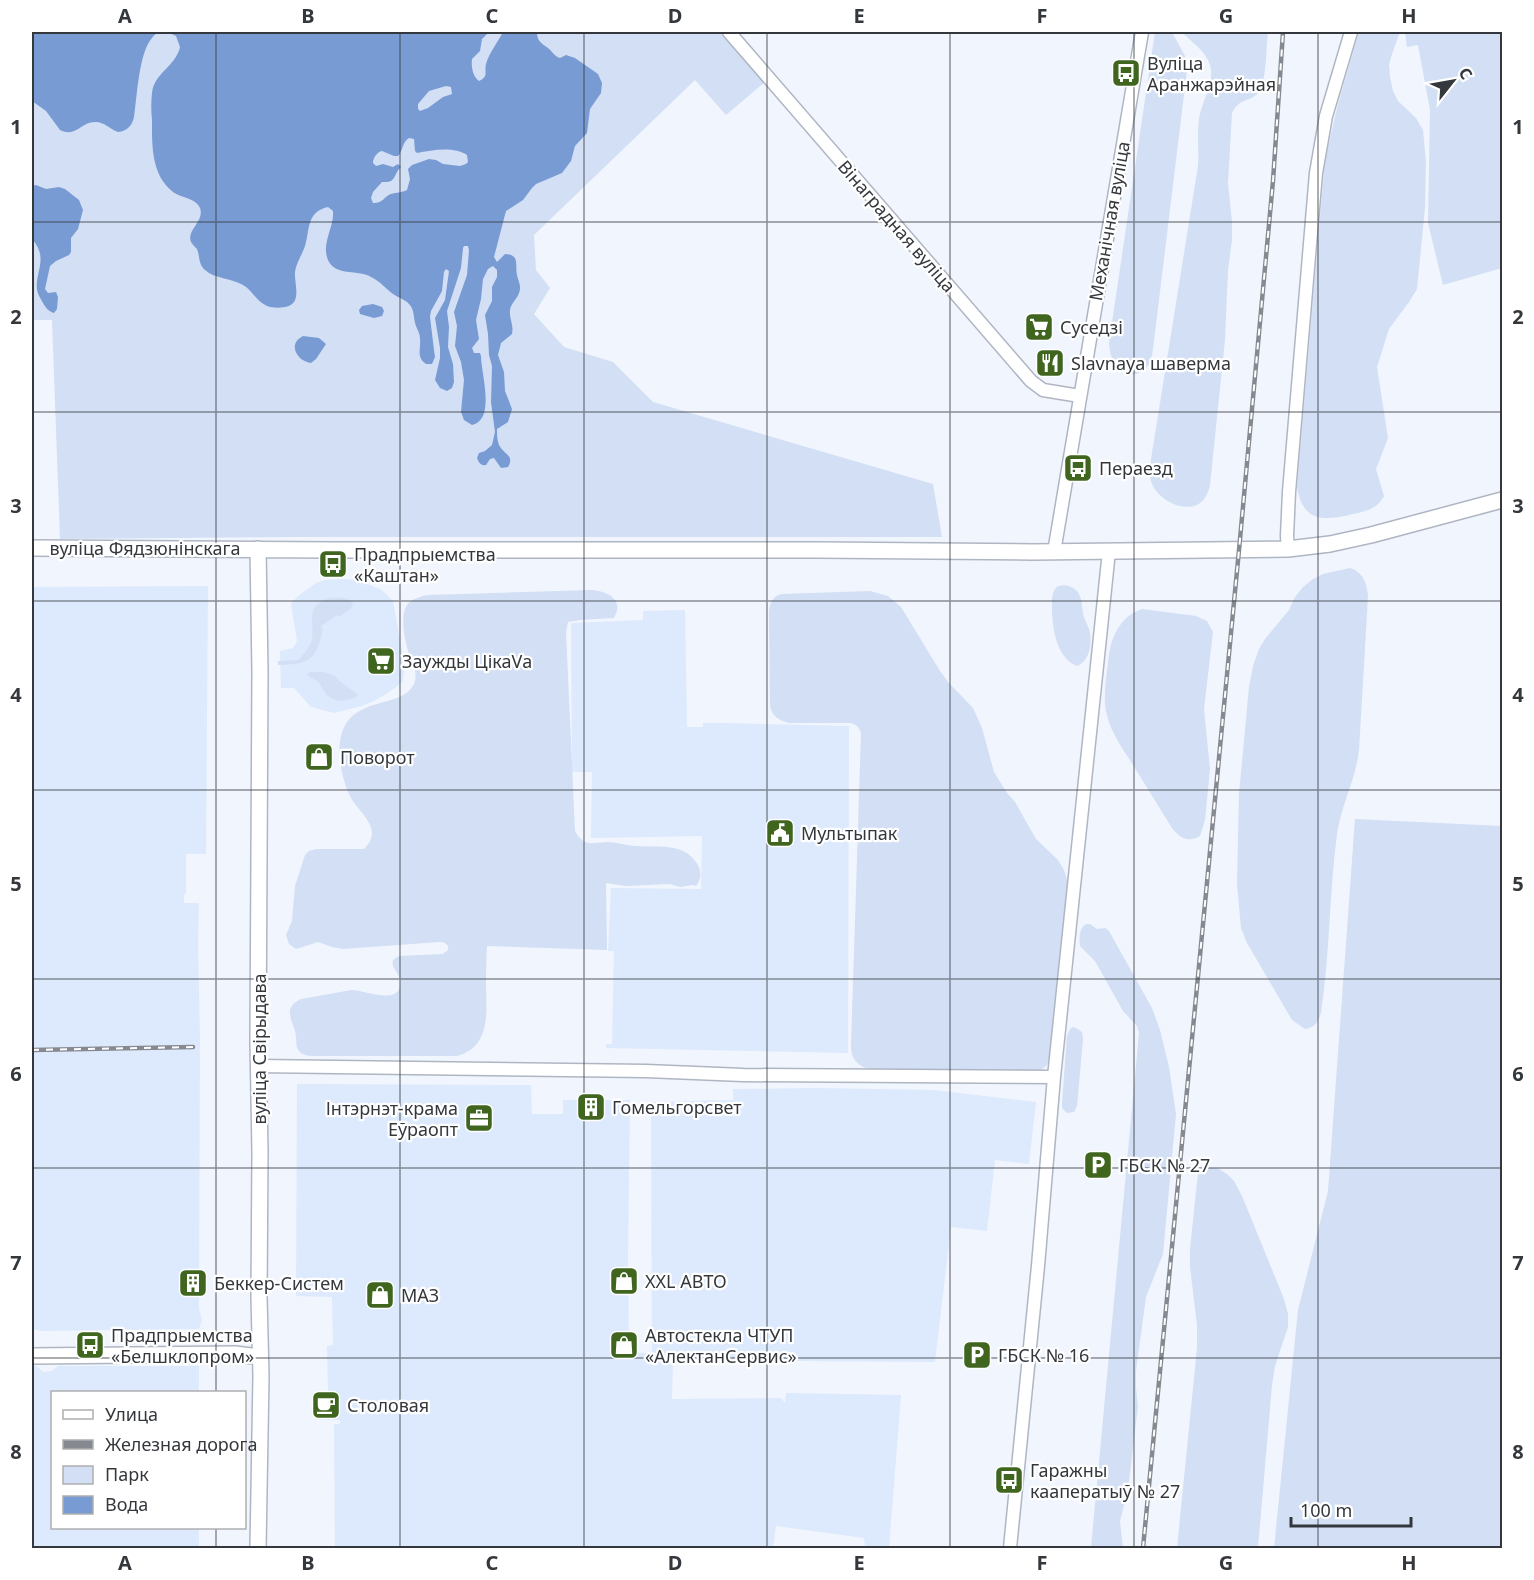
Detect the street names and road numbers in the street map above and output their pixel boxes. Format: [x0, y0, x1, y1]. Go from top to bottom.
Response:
street label: Механічная вуліца [1083, 139, 1135, 303]
street label: Вінаградная вуліца [833, 155, 961, 297]
street label: вуліца Фядзюнінскага [50, 536, 240, 560]
street label: вуліца Свірыдава [247, 973, 271, 1125]

